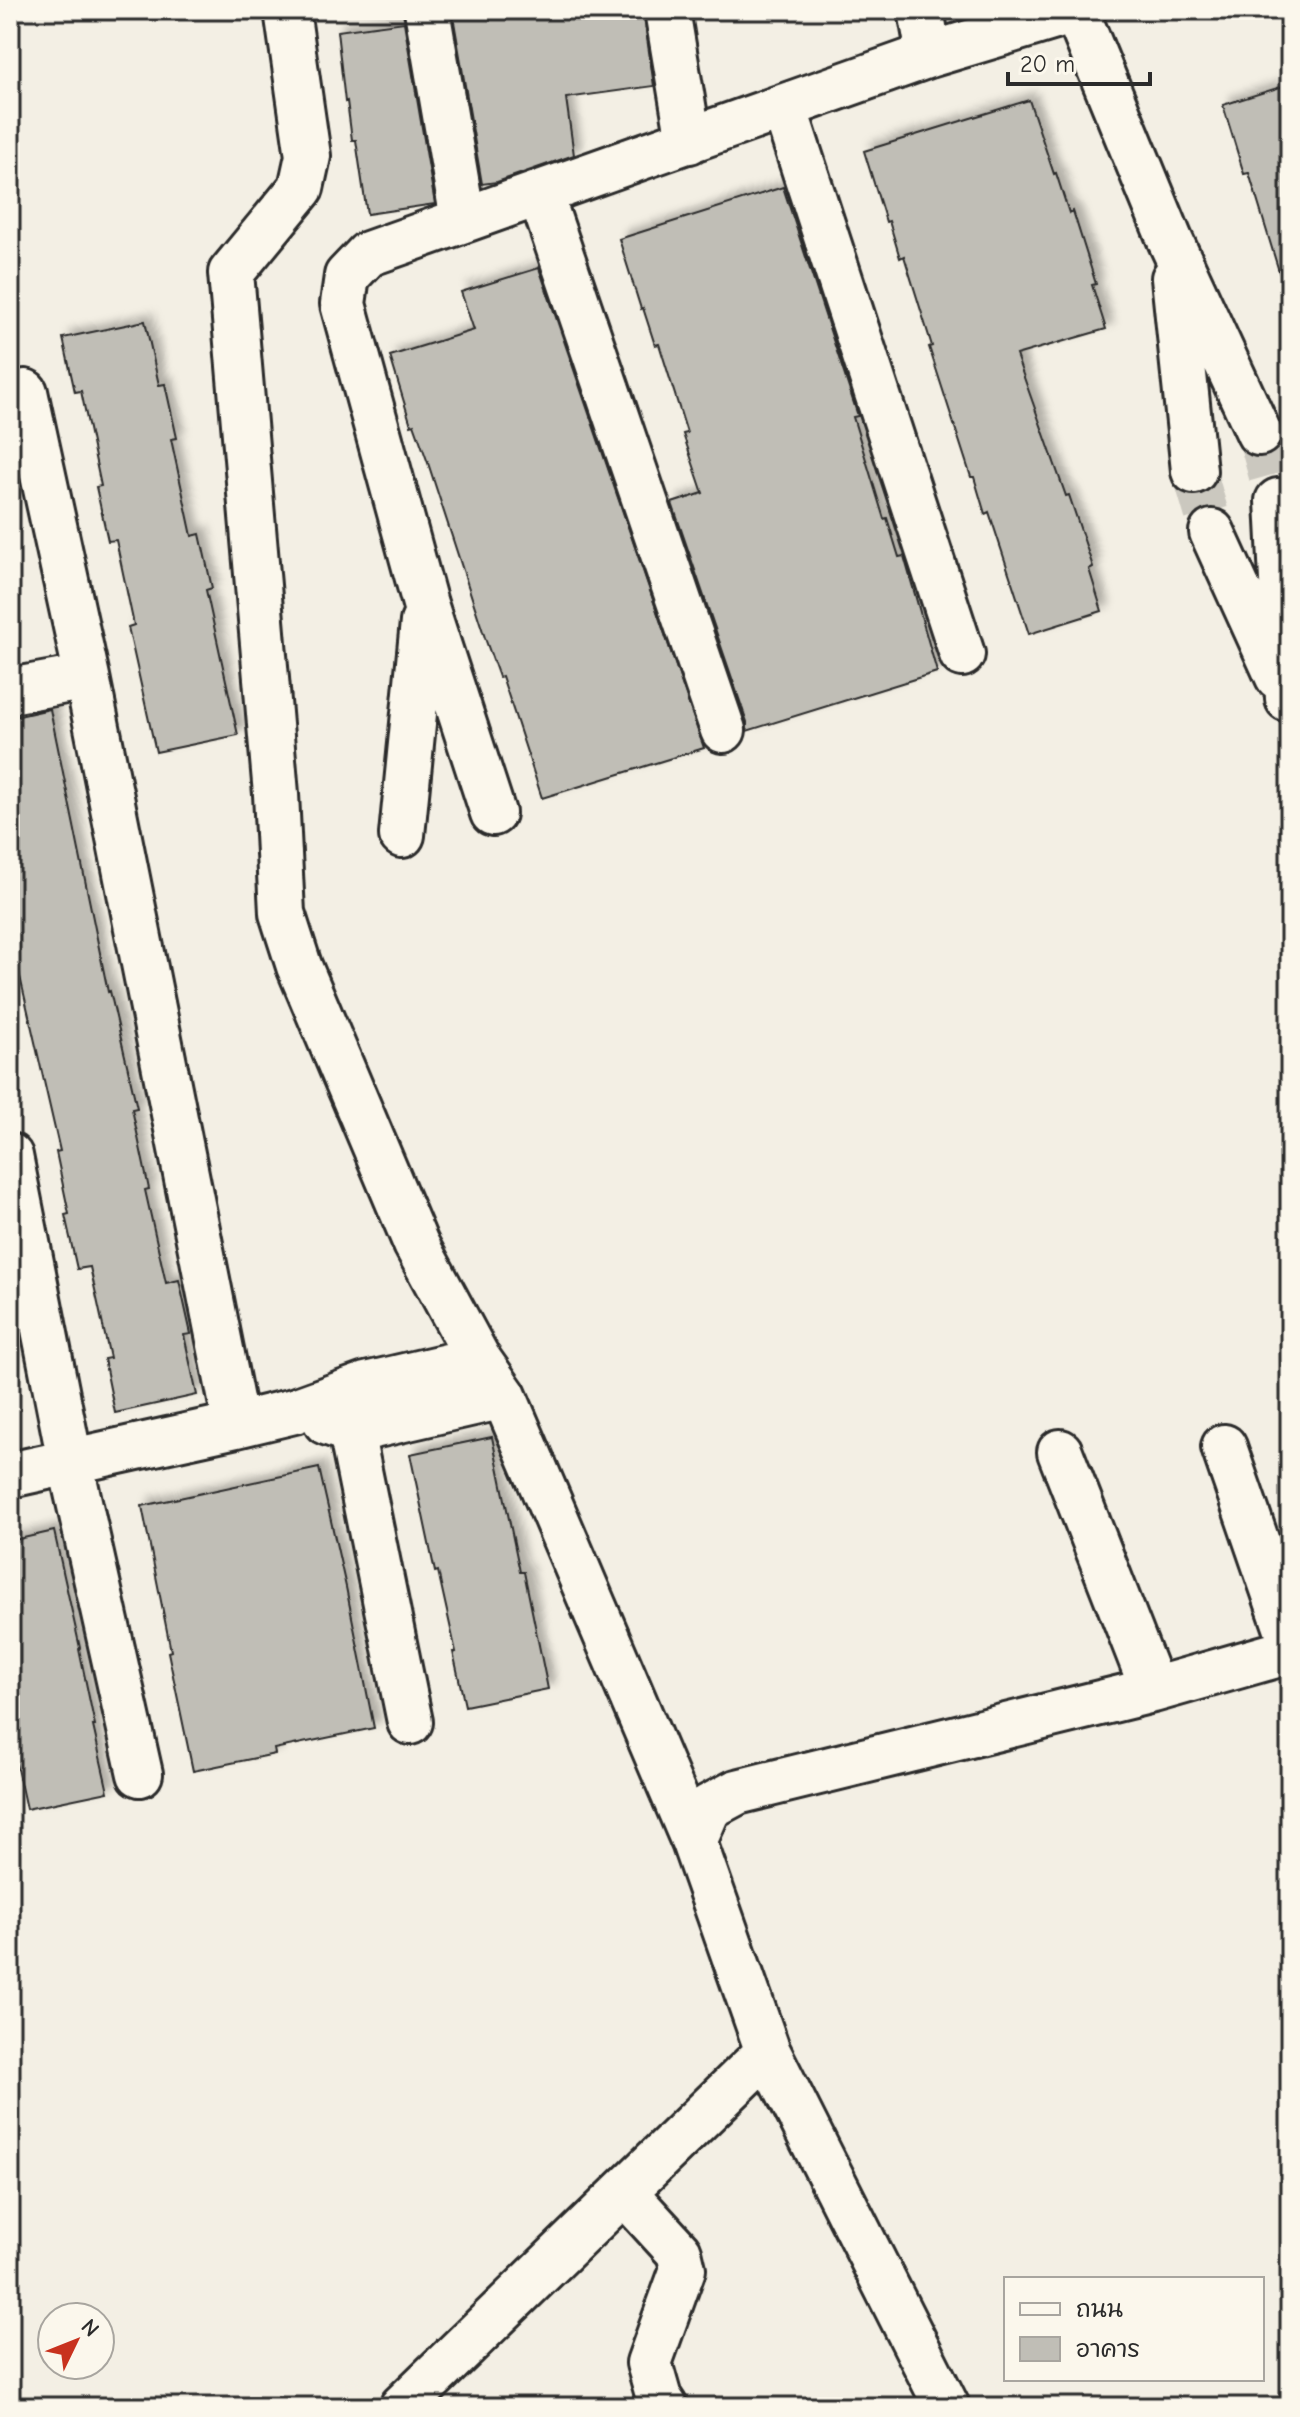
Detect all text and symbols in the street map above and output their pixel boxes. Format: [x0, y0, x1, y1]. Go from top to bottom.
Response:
scale bar [1008, 36, 1150, 86]
text: 20 m [1020, 50, 1075, 78]
legend [1004, 2277, 1264, 2381]
text: ถนน [1076, 2295, 1123, 2323]
north arrow [36, 2301, 116, 2381]
text: N [75, 2314, 104, 2342]
text: อาคาร [1076, 2335, 1140, 2363]

